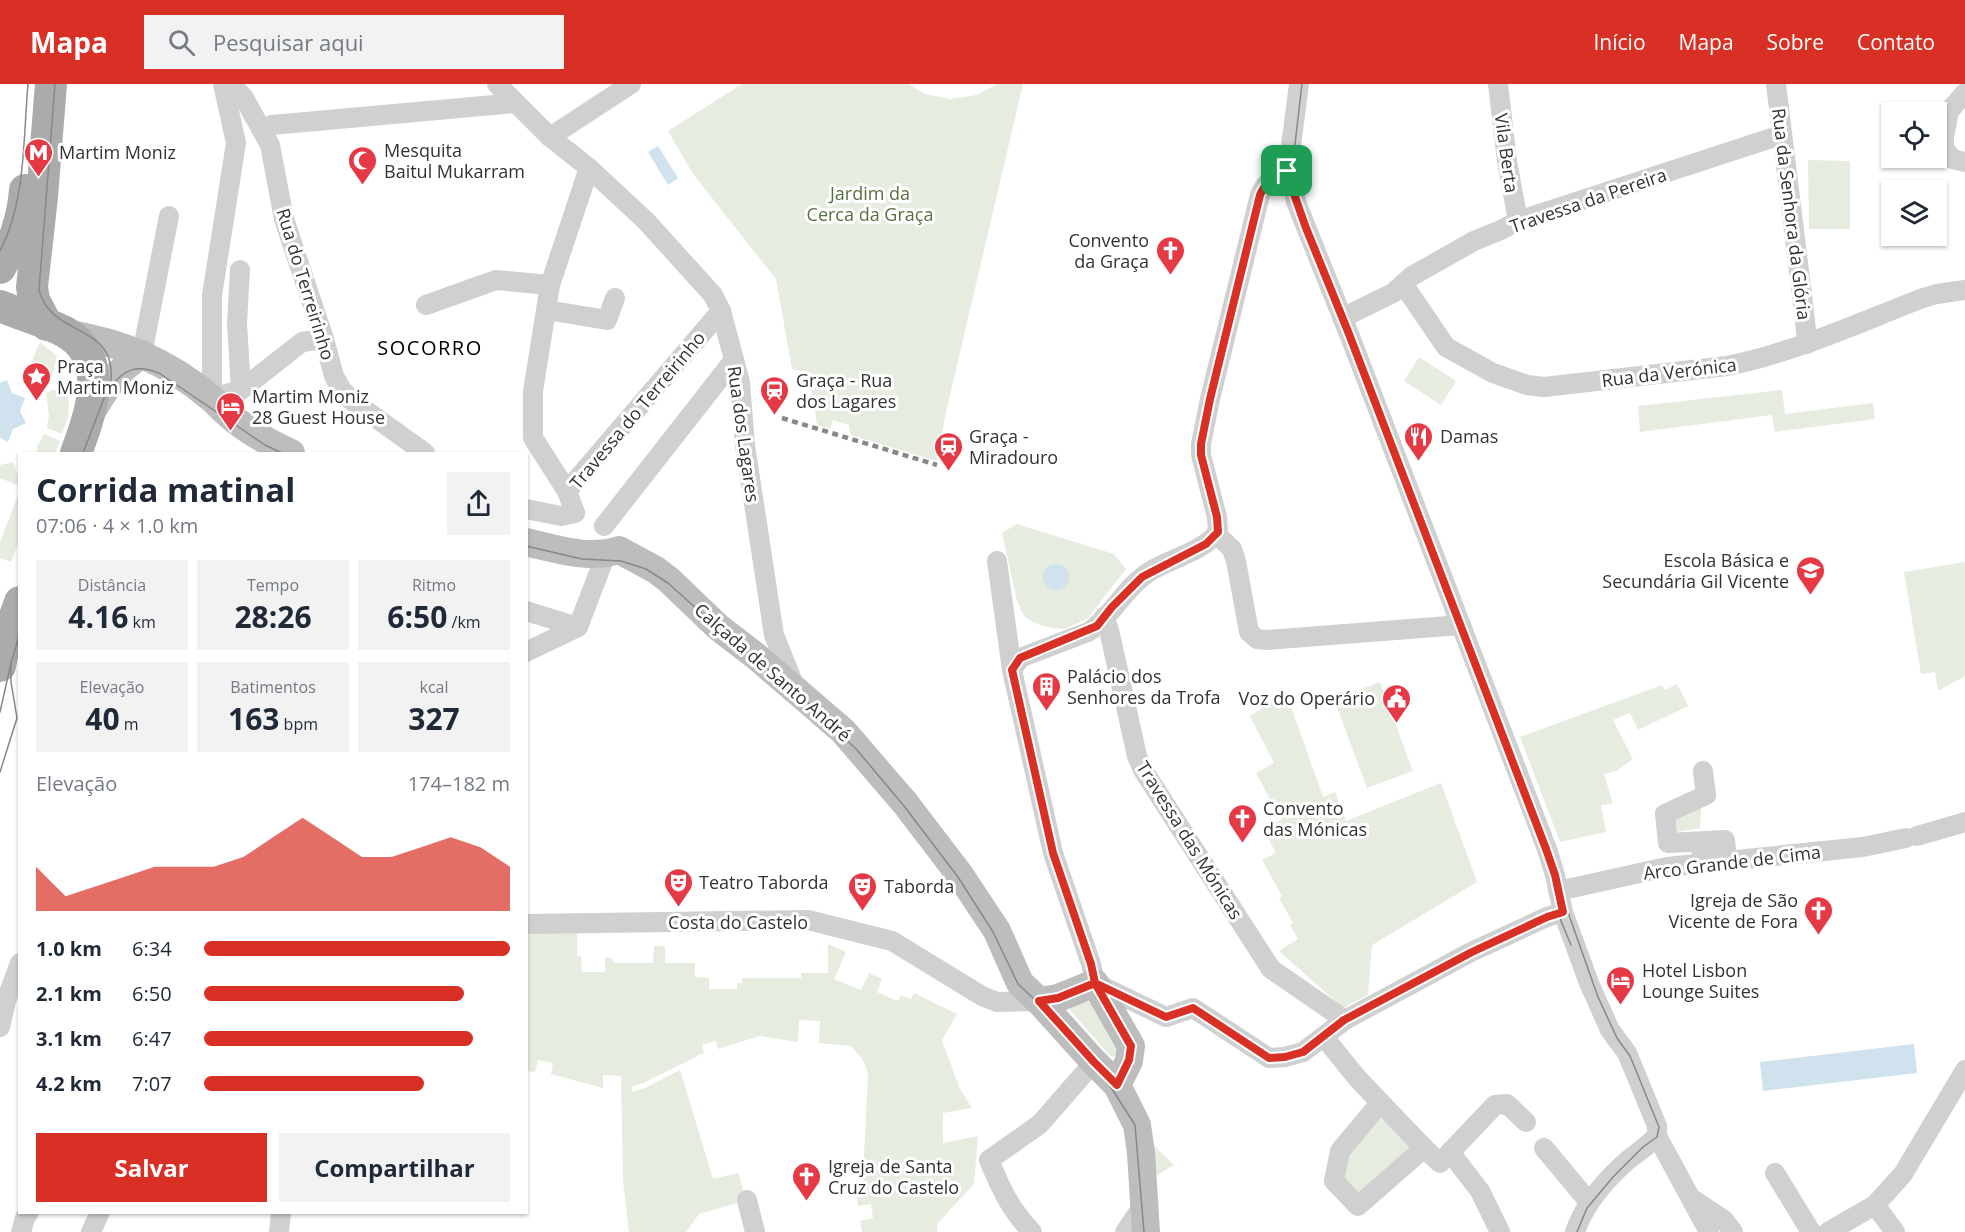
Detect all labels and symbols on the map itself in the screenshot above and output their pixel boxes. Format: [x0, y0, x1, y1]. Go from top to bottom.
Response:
street label: Rua da Senhora da Glória [1767, 107, 1817, 321]
street label: Vila Berta [1490, 112, 1524, 194]
metro station icon: Martim Moniz [22, 136, 54, 178]
place label: Mesquita Baitul Mukarram [384, 138, 525, 183]
place label: Martim Moniz [59, 140, 176, 164]
mosque icon: Mesquita Baitul Mukarram [347, 144, 379, 186]
pin [1261, 145, 1312, 196]
street label: Travessa da Pereira [1506, 162, 1670, 238]
park label: Jardim da Cerca da Graça [807, 181, 933, 226]
street label: Rua do Terreirinho [271, 205, 341, 363]
place label: Convento da Graça [1068, 228, 1149, 273]
church icon: Convento da Graça [1154, 234, 1186, 276]
street label: Travessa do Terreirinho [564, 326, 710, 494]
district label: SOCORRO [377, 334, 483, 361]
street label: Rua da Verónica [1600, 352, 1738, 392]
place label: Praça Martim Moniz [57, 354, 174, 399]
place icon: Praça Martim Moniz [20, 360, 52, 402]
street label: Rua dos Lagares [723, 364, 765, 504]
place label: Graça - Rua dos Lagares [796, 368, 896, 413]
station icon: Graça - Rua dos Lagares [759, 374, 791, 416]
place label: Martim Moniz 28 Guest House [252, 384, 385, 429]
hotel icon: Martim Moniz 28 Guest House [215, 390, 247, 432]
restaurant icon: Damas [1403, 420, 1435, 462]
place label: Graça - Miradouro [969, 424, 1058, 469]
place label: Damas [1440, 424, 1498, 448]
station icon: Graça - Miradouro [932, 430, 964, 472]
place label: Escola Básica e Secundária Gil Vicente [1602, 548, 1789, 593]
school or university icon: Escola Básica e Secundária Gil Vicente [1794, 554, 1826, 596]
street label: Calçada de Santo André [690, 597, 856, 747]
place label: Palácio dos Senhores da Trofa [1067, 664, 1220, 709]
building icon: Palácio dos Senhores da Trofa [1030, 670, 1062, 712]
public building icon: Voz do Operário [1380, 682, 1412, 724]
place label: Voz do Operário [1239, 686, 1375, 710]
street label: Travessa das Mónicas [1132, 756, 1248, 924]
place label: Convento das Mónicas [1263, 796, 1367, 841]
church icon: Convento das Mónicas [1226, 802, 1258, 844]
street label: Arco Grande de Cima [1642, 839, 1822, 885]
theatre icon: Teatro Taborda [662, 866, 694, 908]
place label: Teatro Taborda [699, 870, 828, 894]
theatre icon: Taborda [847, 870, 879, 912]
place label: Taborda [884, 874, 954, 898]
place label: Igreja de São Vicente de Fora [1668, 888, 1798, 933]
church icon: Igreja de São Vicente de Fora [1803, 894, 1835, 936]
street label: Costa do Castelo [668, 910, 808, 934]
place label: Hotel Lisbon Lounge Suites [1642, 958, 1759, 1003]
hotel icon: Hotel Lisbon Lounge Suites [1605, 964, 1637, 1006]
place label: Igreja de Santa Cruz do Castelo [828, 1154, 959, 1199]
church icon: Igreja de Santa Cruz do Castelo [791, 1160, 823, 1202]

